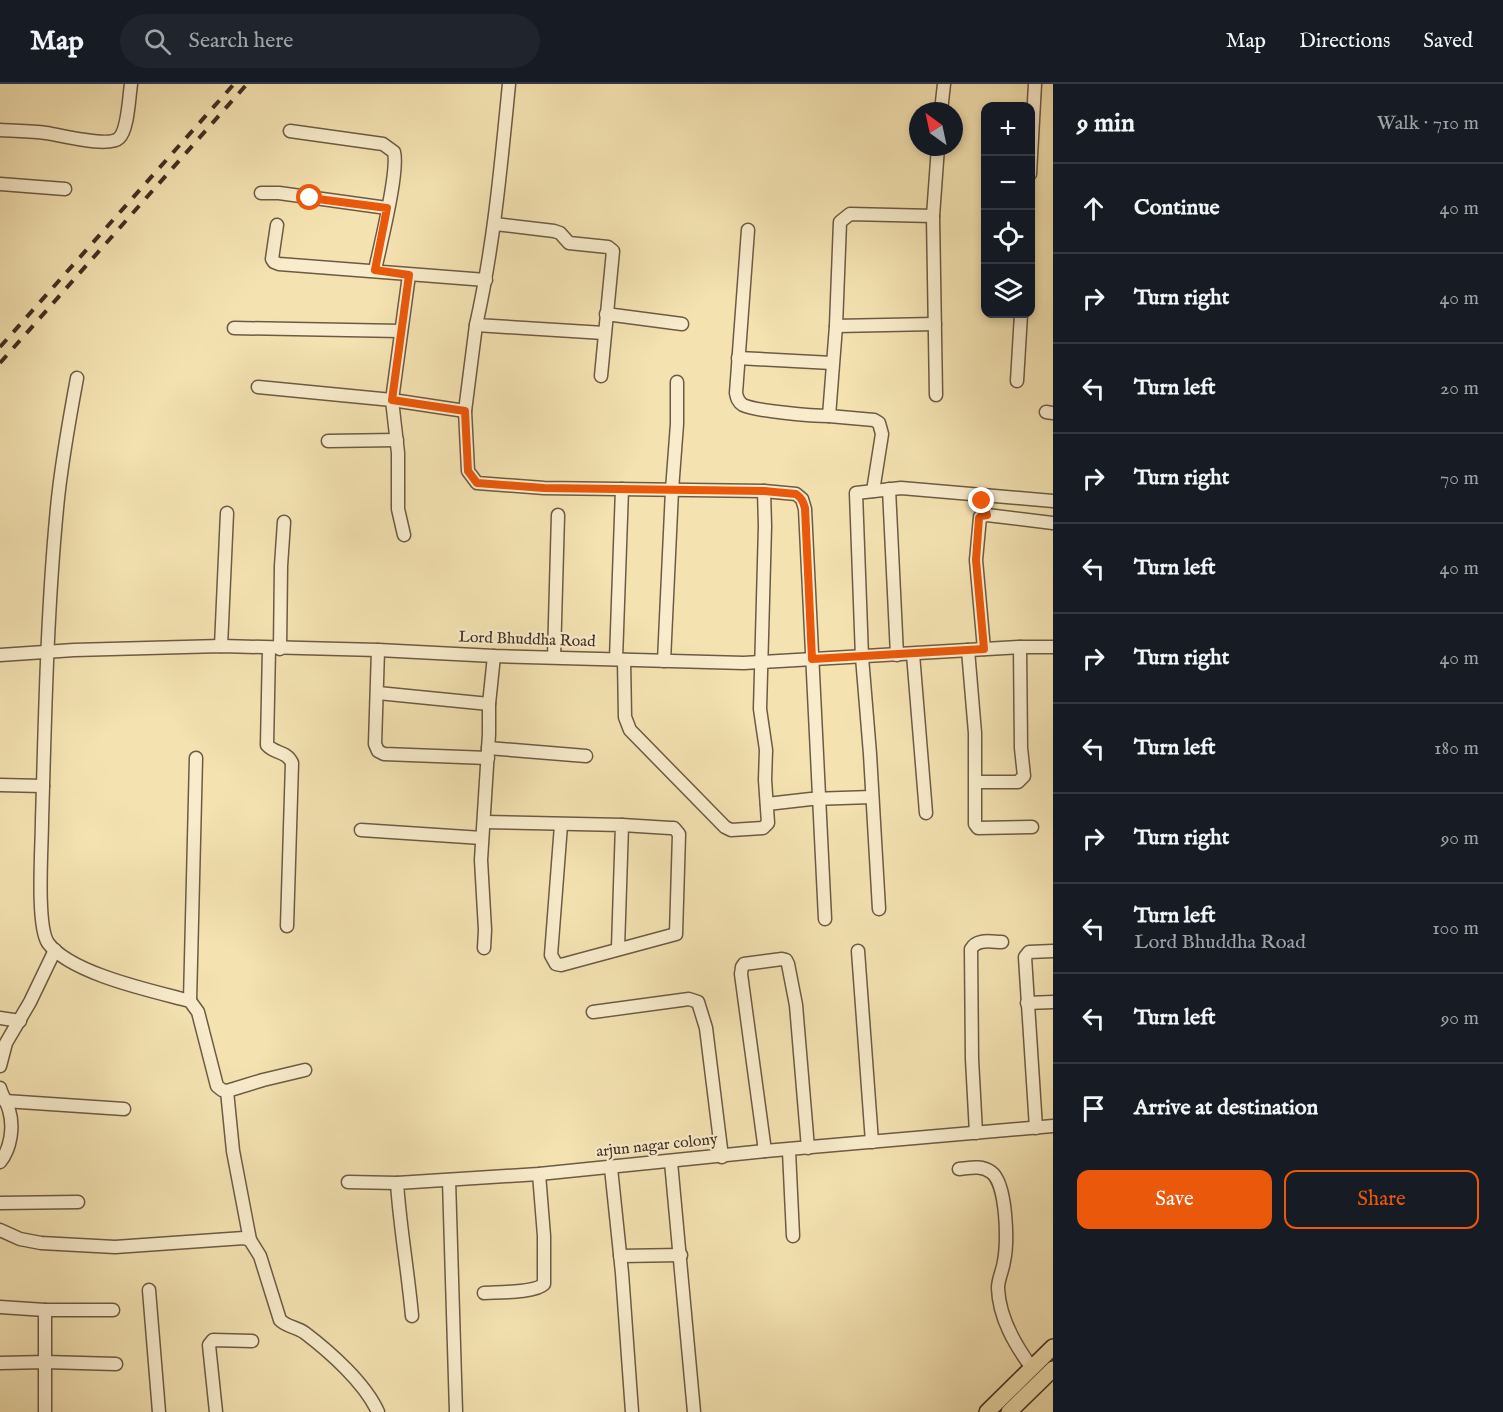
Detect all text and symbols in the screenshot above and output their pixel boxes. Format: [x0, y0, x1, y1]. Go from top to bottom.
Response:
search box [120, 14, 540, 68]
text: Map [30, 24, 84, 59]
icon: search [141, 25, 174, 58]
text: Search here [189, 27, 293, 55]
text: Map [1226, 28, 1266, 55]
text: Directions [1299, 28, 1390, 55]
text: Saved [1423, 28, 1473, 55]
north arrow [909, 102, 963, 156]
map controls [981, 102, 1035, 318]
button: + [981, 102, 1035, 156]
text: 9 min [1077, 107, 1135, 140]
text: Walk · 710 m [1377, 111, 1479, 136]
button: − [981, 156, 1035, 210]
route start [296, 184, 322, 210]
icon: ahead [1077, 192, 1110, 225]
text: Continue [1134, 194, 1220, 222]
text: 40 m [1440, 196, 1479, 221]
button: locate [981, 210, 1035, 264]
button: layers [981, 264, 1035, 318]
icon: right [1077, 282, 1110, 315]
text: Turn right [1134, 284, 1229, 312]
text: 40 m [1440, 286, 1479, 311]
icon: left [1077, 372, 1110, 405]
text: Turn left [1134, 374, 1216, 402]
text: 20 m [1440, 376, 1479, 401]
icon: right [1077, 462, 1110, 495]
text: Turn right [1134, 464, 1229, 492]
text: 70 m [1440, 466, 1479, 491]
route end [968, 487, 994, 513]
icon: left [1077, 552, 1110, 585]
text: Turn left [1134, 554, 1216, 582]
text: 40 m [1440, 556, 1479, 581]
street label: Lord Bhuddha Road [458, 628, 597, 652]
icon: right [1077, 642, 1110, 675]
text: Turn right [1134, 644, 1229, 672]
text: 40 m [1440, 646, 1479, 671]
icon: left [1077, 732, 1110, 765]
text: Turn left [1134, 734, 1216, 762]
text: 180 m [1434, 736, 1479, 761]
icon: right [1077, 822, 1110, 855]
text: Turn right [1134, 824, 1229, 852]
text: 90 m [1441, 826, 1479, 851]
text: Turn left [1134, 902, 1216, 930]
icon: left [1077, 912, 1110, 945]
text: 100 m [1432, 916, 1479, 941]
text: Lord Bhuddha Road [1134, 930, 1306, 955]
icon: left [1077, 1002, 1110, 1035]
text: Turn left [1134, 1004, 1216, 1032]
text: 90 m [1441, 1006, 1479, 1031]
icon: arrive [1077, 1092, 1110, 1125]
text: Arrive at destination [1134, 1094, 1318, 1122]
street label: arjun nagar colony [595, 1130, 719, 1162]
button: Save [1077, 1170, 1272, 1229]
button: Share [1284, 1170, 1479, 1229]

